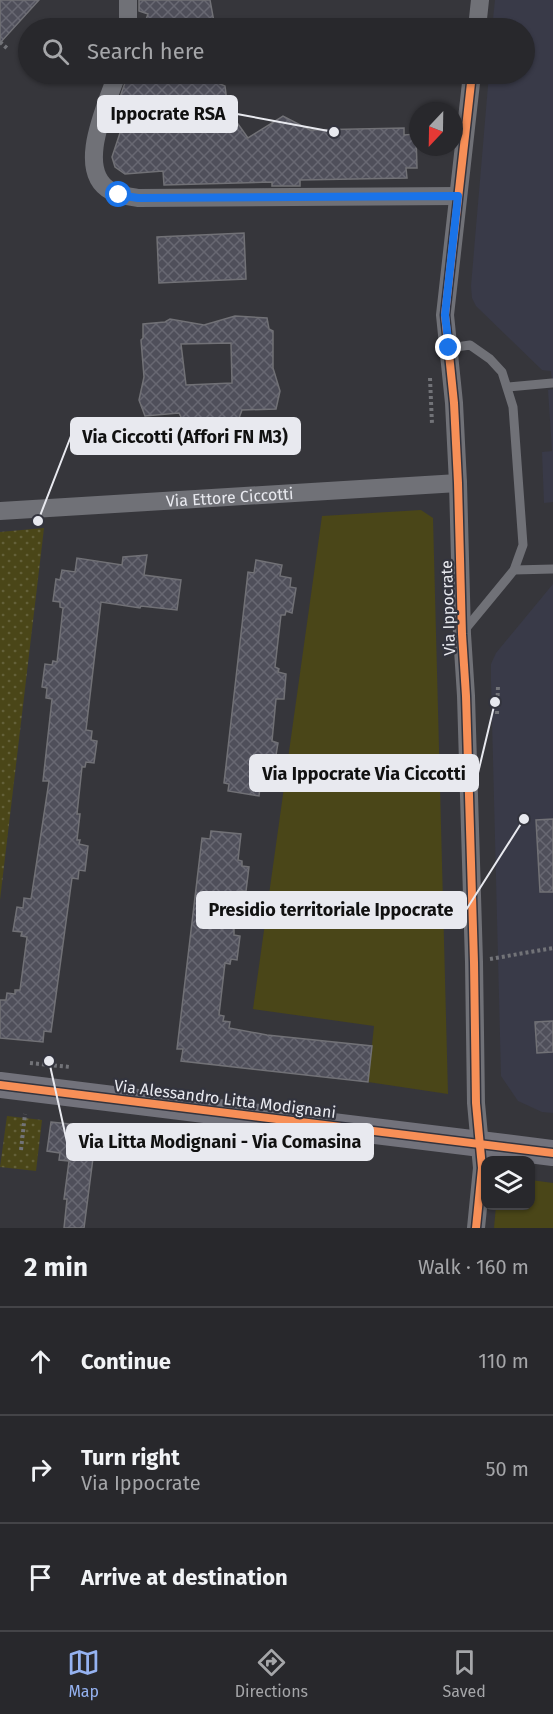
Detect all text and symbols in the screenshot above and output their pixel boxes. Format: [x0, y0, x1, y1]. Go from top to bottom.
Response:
search box [18, 18, 535, 84]
icon: search [39, 35, 72, 68]
text: Search here [87, 38, 205, 65]
callout: Ippocrate RSA [98, 96, 237, 132]
north arrow [409, 102, 463, 156]
text: Ippocrate RSA [111, 103, 226, 125]
route start [105, 181, 131, 207]
route end [435, 334, 461, 360]
callout: Via Ciccotti (Affori FN M3) [71, 418, 300, 454]
text: Via Ciccotti (Affori FN M3) [81, 426, 288, 448]
street label: Via Ettore Ciccotti [165, 484, 294, 510]
street label: Via Ippocrate [437, 560, 459, 656]
callout: Via Ippocrate Via Ciccotti [250, 755, 478, 791]
text: Via Ippocrate Via Ciccotti [261, 763, 466, 785]
callout: Presidio territoriale Ippocrate [197, 892, 466, 928]
text: Presidio territoriale Ippocrate [208, 899, 454, 921]
street label: Via Alessandro Litta Modignani [113, 1076, 337, 1122]
callout: Via Litta Modignani - Via Comasina [67, 1124, 373, 1160]
text: Via Litta Modignani - Via Comasina [78, 1131, 361, 1153]
map controls [481, 1156, 535, 1210]
button: layers [481, 1156, 535, 1210]
text: 2 min [24, 1252, 88, 1283]
text: Walk · 160 m [418, 1255, 529, 1279]
icon: ahead [24, 1345, 57, 1378]
text: Continue [81, 1348, 171, 1375]
text: 110 m [478, 1349, 529, 1373]
text: Turn right [81, 1444, 180, 1471]
icon: right [24, 1453, 57, 1486]
text: 50 m [485, 1457, 529, 1481]
text: Via Ippocrate [81, 1471, 201, 1495]
icon: arrive [24, 1561, 57, 1594]
text: Arrive at destination [81, 1564, 288, 1591]
tab: Map [67, 1646, 100, 1701]
tab: Directions [235, 1646, 308, 1701]
tab: Saved [442, 1646, 486, 1701]

